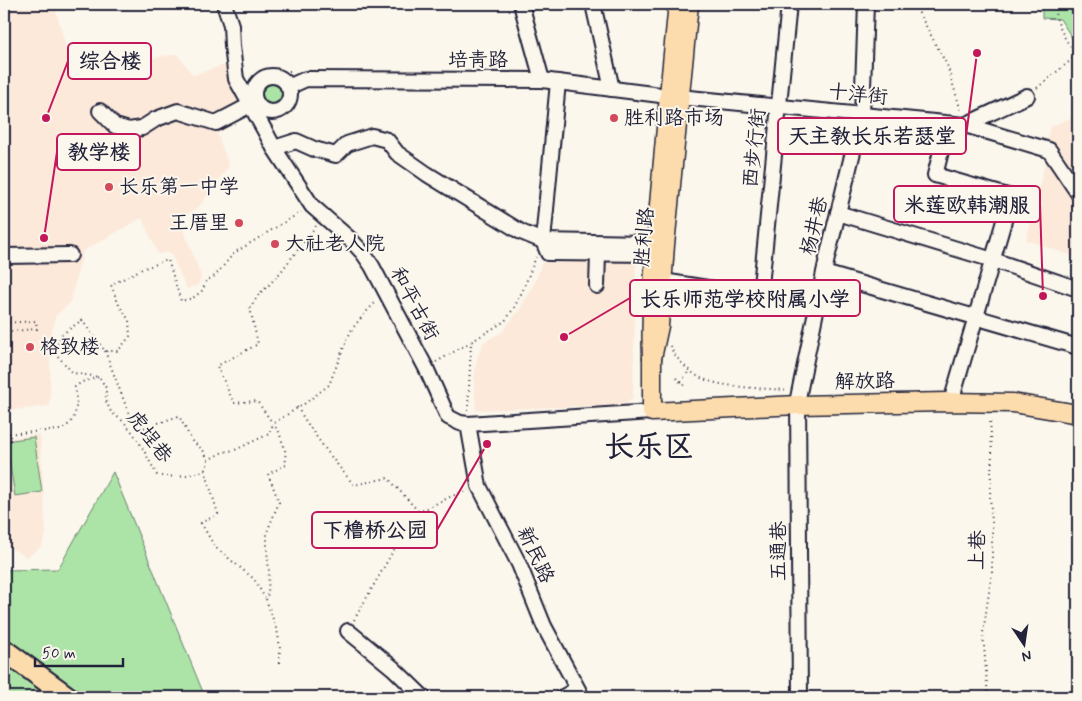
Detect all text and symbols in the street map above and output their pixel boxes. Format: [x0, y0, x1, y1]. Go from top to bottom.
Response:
callout: 综合楼 [68, 43, 151, 79]
street label: 培青路 [448, 47, 509, 74]
text: 综合楼 [79, 48, 142, 76]
street label: 十洋街 [827, 78, 889, 112]
place label: 胜利路市场 [624, 105, 724, 132]
street label: 西步行街 [737, 107, 773, 189]
marker: 胜利路市场 [608, 112, 620, 124]
callout: 天主教长乐若瑟堂 [778, 118, 966, 154]
text: 天主教长乐若瑟堂 [788, 123, 956, 151]
callout: 教学楼 [57, 134, 140, 170]
text: 教学楼 [68, 139, 131, 167]
place label: 长乐第一中学 [119, 174, 239, 201]
marker: 长乐第一中学 [103, 181, 115, 193]
callout: 米莲欧韩潮服 [894, 186, 1040, 222]
text: 米莲欧韩潮服 [904, 192, 1030, 220]
street label: 杨井巷 [795, 193, 835, 258]
street label: 胜利路 [629, 205, 661, 268]
place label: 王厝里 [169, 210, 229, 237]
marker: 王厝里 [233, 217, 245, 229]
place label: 大社老人院 [285, 231, 385, 258]
marker: 大社老人院 [269, 238, 281, 250]
street label: 和平古街 [383, 262, 445, 346]
callout: 长乐师范学校附属小学 [630, 280, 860, 316]
text: 长乐师范学校附属小学 [640, 286, 850, 314]
place label: 格致楼 [40, 334, 100, 361]
marker: 格致楼 [24, 341, 36, 353]
street label: 解放路 [835, 368, 896, 396]
street label: 虎埕巷 [120, 405, 179, 470]
district label: 长乐区 [604, 428, 694, 467]
callout: 下橹桥公园 [312, 512, 437, 548]
text: 下橹桥公园 [323, 517, 428, 545]
street label: 五通巷 [766, 520, 793, 581]
street label: 新民路 [510, 522, 560, 589]
street label: 上巷 [964, 529, 992, 570]
north arrow [1000, 618, 1050, 668]
scale bar [35, 636, 122, 668]
text: 50 m [42, 644, 76, 664]
text: N [1020, 646, 1033, 666]

